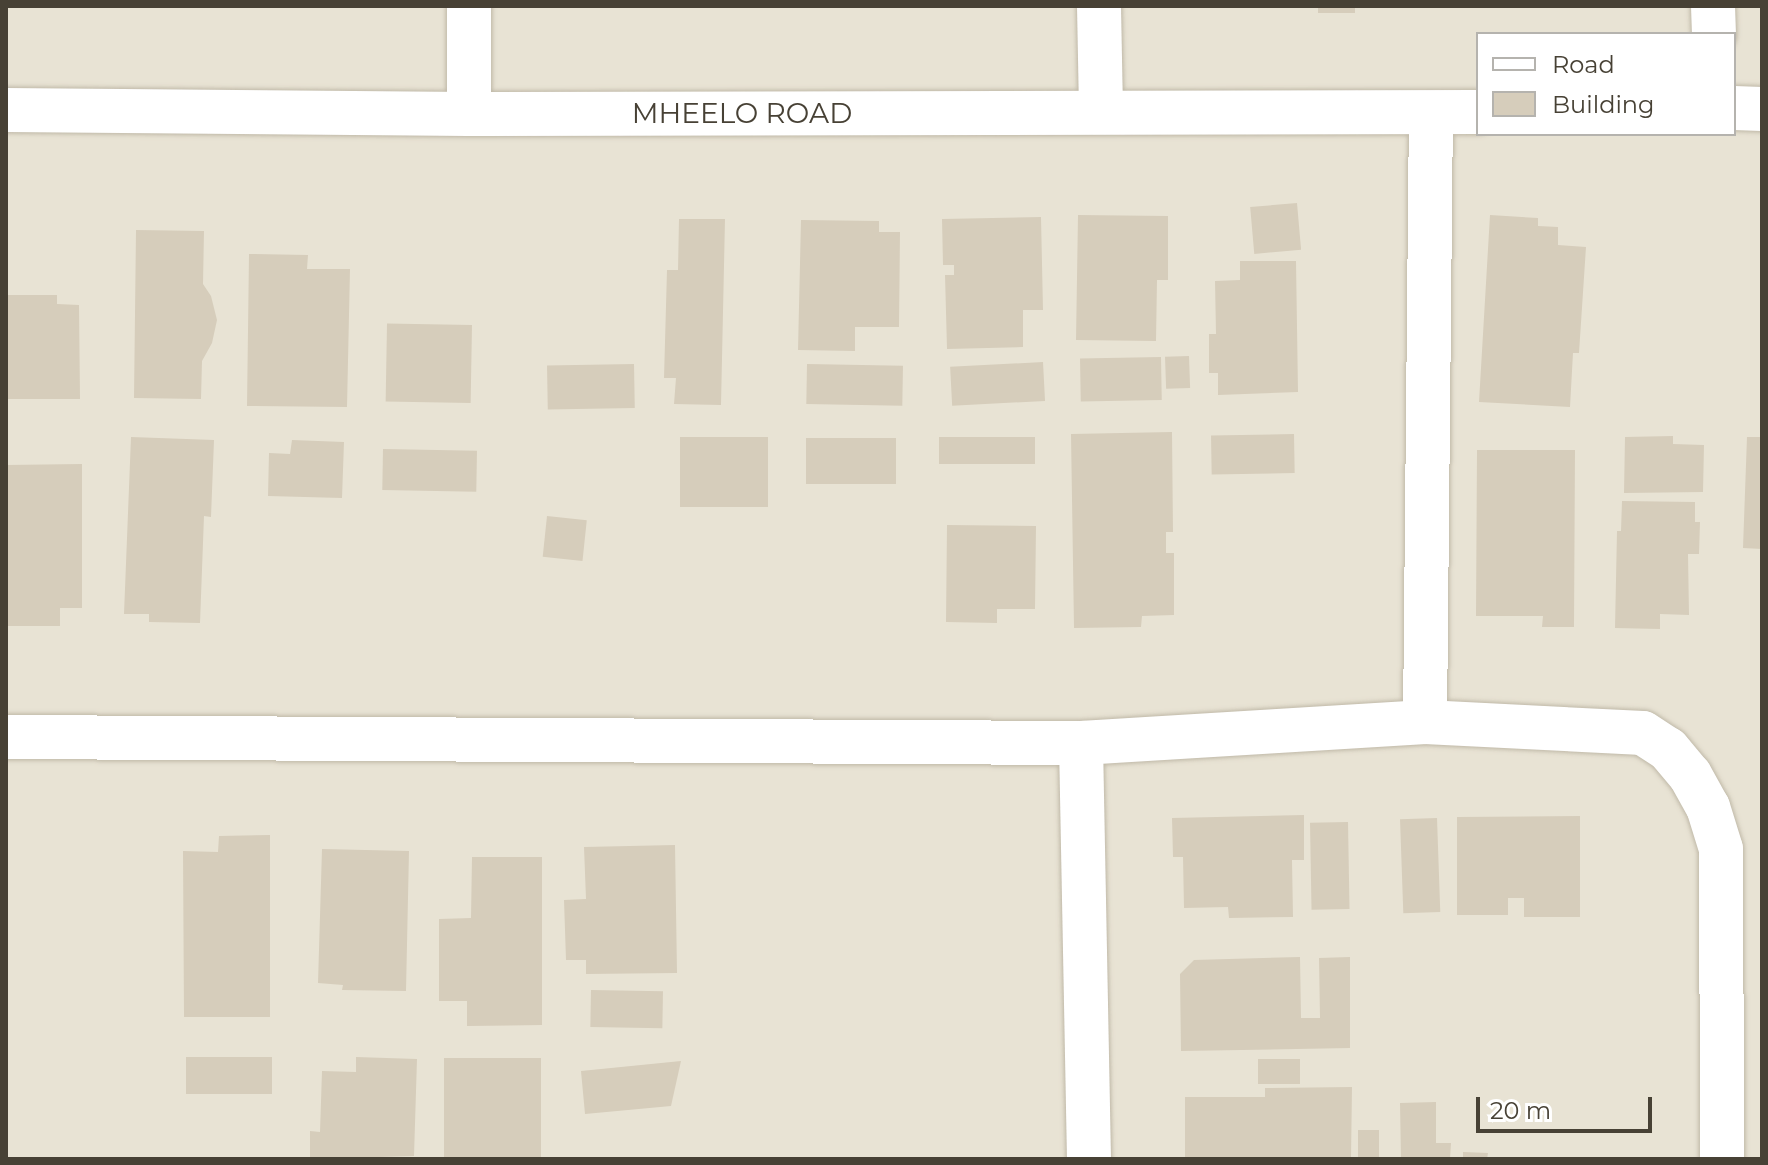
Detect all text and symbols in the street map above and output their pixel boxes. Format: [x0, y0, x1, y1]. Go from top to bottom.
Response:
legend [1476, 32, 1736, 136]
text: Road [1552, 50, 1615, 79]
text: Building [1552, 90, 1655, 119]
street label: MHEELO ROAD [632, 96, 852, 130]
scale bar [1480, 1081, 1656, 1131]
text: 20 m [1490, 1096, 1551, 1125]

